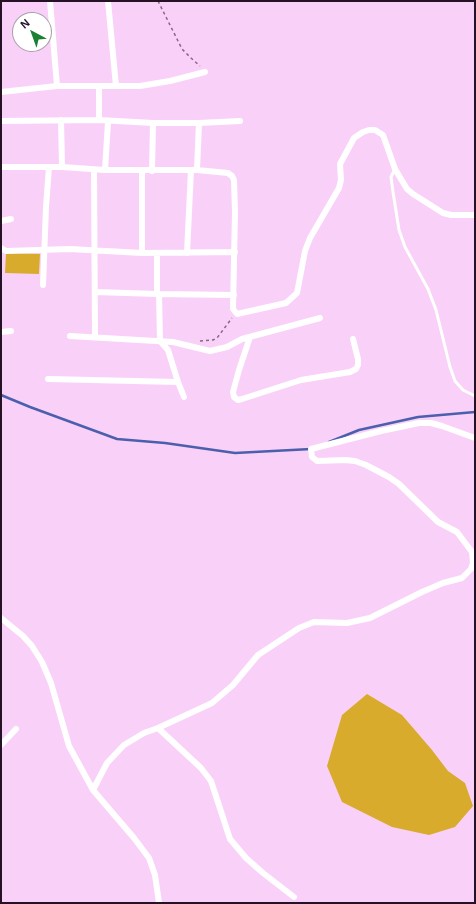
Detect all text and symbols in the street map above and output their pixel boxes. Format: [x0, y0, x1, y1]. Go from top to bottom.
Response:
north arrow [12, 12, 52, 52]
text: N [18, 17, 32, 31]

